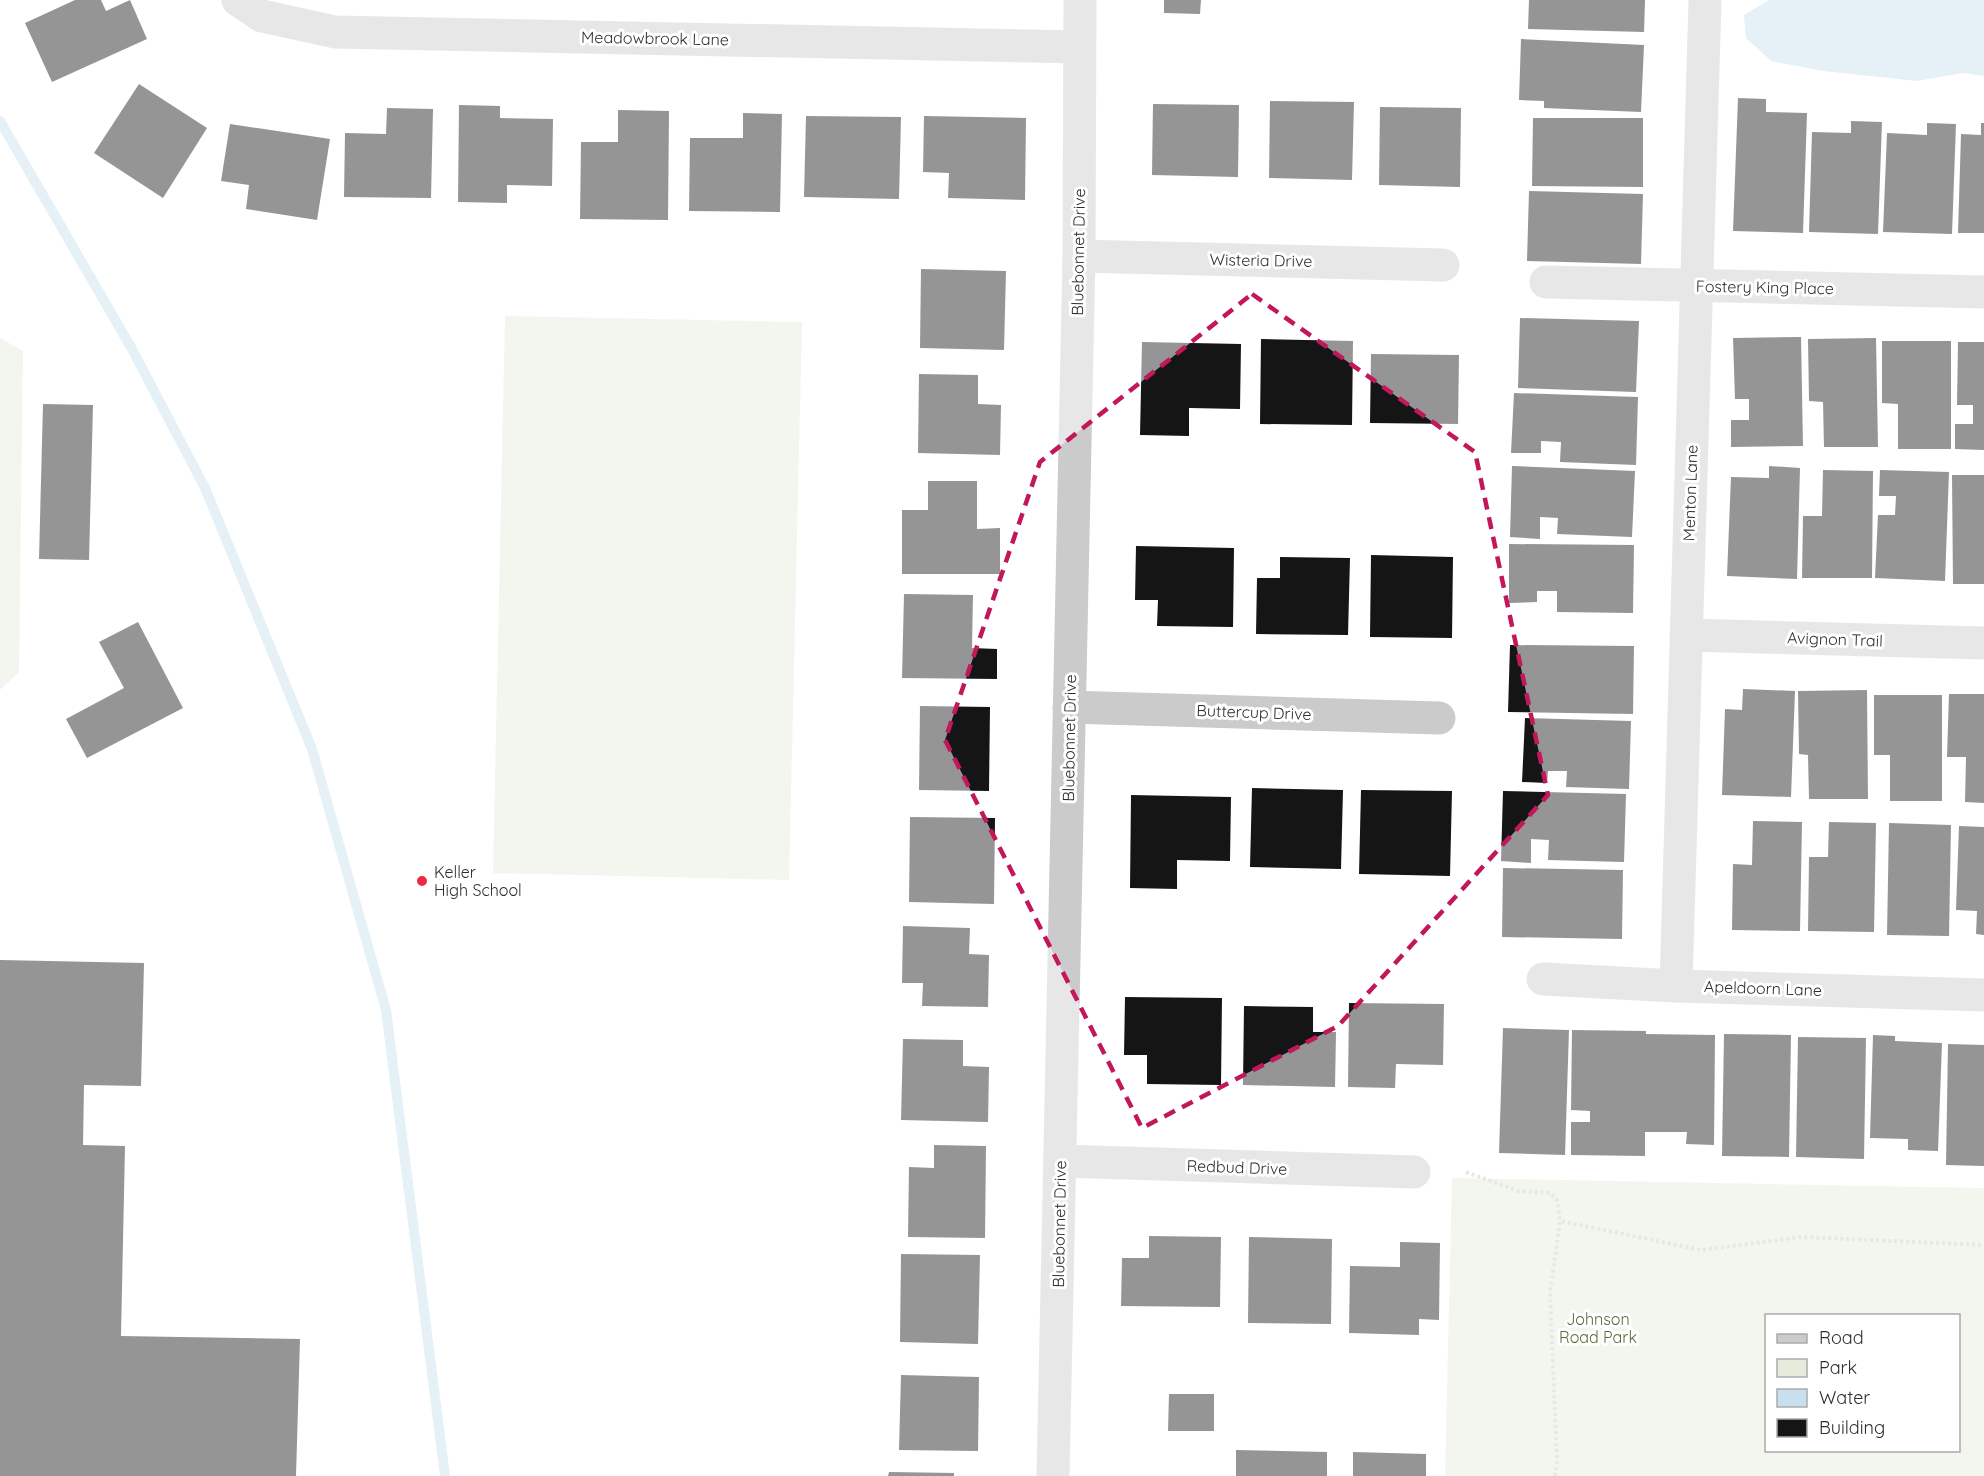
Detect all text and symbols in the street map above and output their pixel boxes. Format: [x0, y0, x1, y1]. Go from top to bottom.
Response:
street label: Meadowbrook Lane [581, 27, 729, 49]
street label: Bluebonnet Drive [1067, 188, 1089, 316]
street label: Wisteria Drive [1209, 249, 1313, 271]
street label: Fostery King Place [1696, 276, 1834, 298]
street label: Menton Lane [1678, 444, 1702, 542]
street label: Avignon Trail [1787, 627, 1883, 651]
street label: Bluebonnet Drive [1058, 674, 1080, 802]
street label: Buttercup Drive [1196, 700, 1312, 724]
place label: Keller High School [434, 862, 522, 900]
marker: Keller High School [415, 874, 429, 888]
street label: Apeldoorn Lane [1704, 976, 1822, 1000]
street label: Redbud Drive [1186, 1155, 1288, 1179]
street label: Bluebonnet Drive [1048, 1160, 1070, 1288]
park label: Johnson Road Park [1559, 1309, 1637, 1347]
legend [1765, 1314, 1960, 1452]
text: Road [1819, 1326, 1864, 1349]
text: Park [1819, 1356, 1857, 1379]
text: Water [1819, 1386, 1870, 1409]
text: Building [1819, 1416, 1885, 1439]

